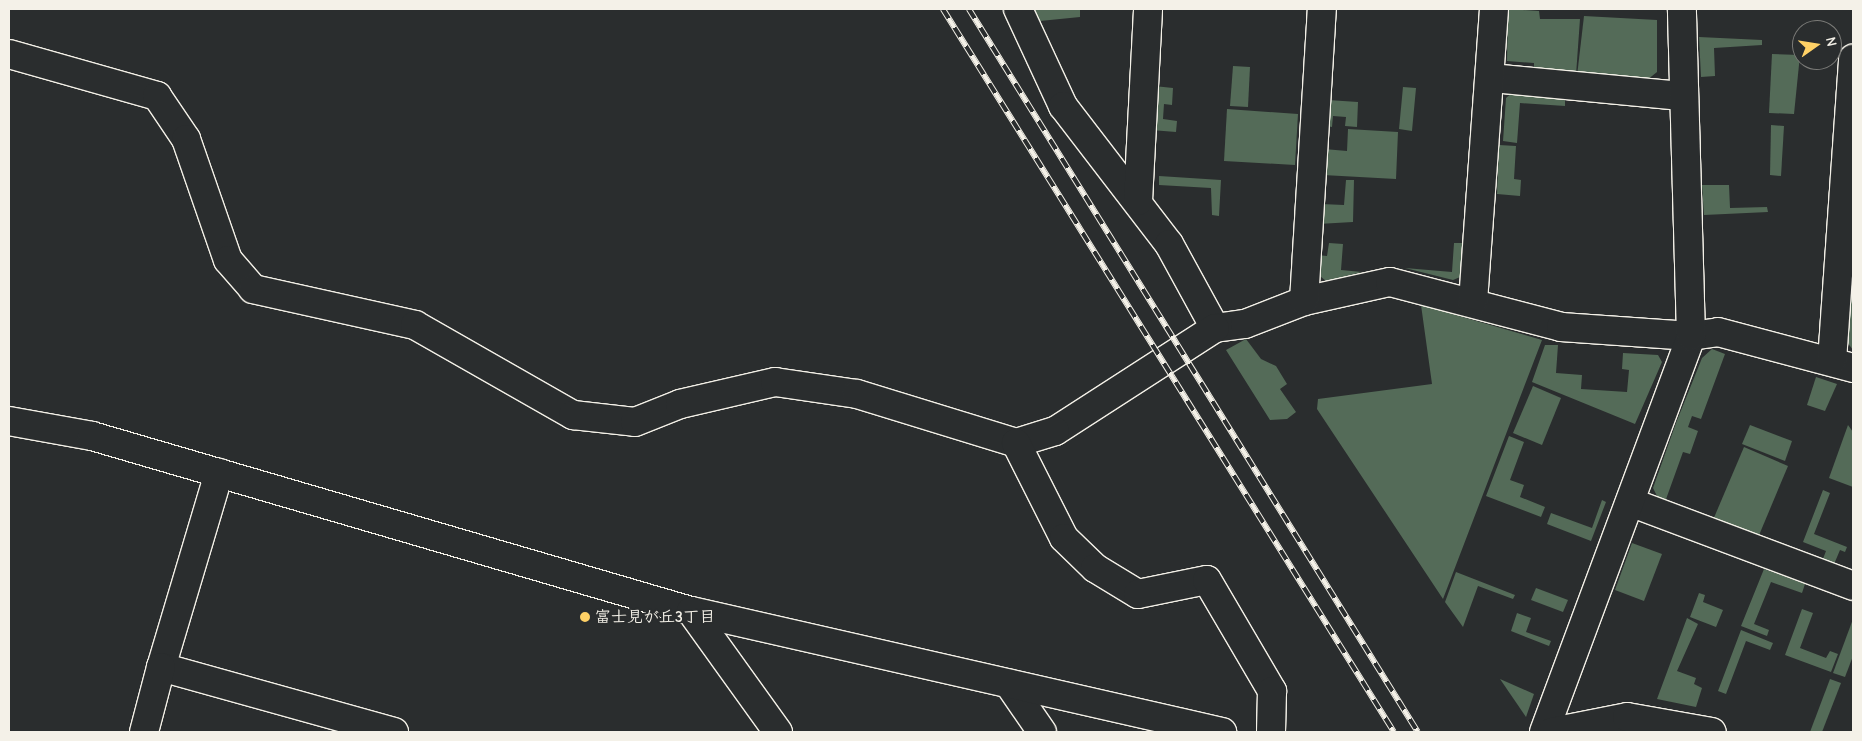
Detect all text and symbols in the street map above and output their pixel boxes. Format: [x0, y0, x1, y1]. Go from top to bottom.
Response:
north arrow [1792, 20, 1842, 70]
text: N [1822, 35, 1840, 48]
place label: 富士見が丘3丁目 [595, 607, 715, 627]
marker: 富士見が丘3丁目 [579, 611, 591, 623]

